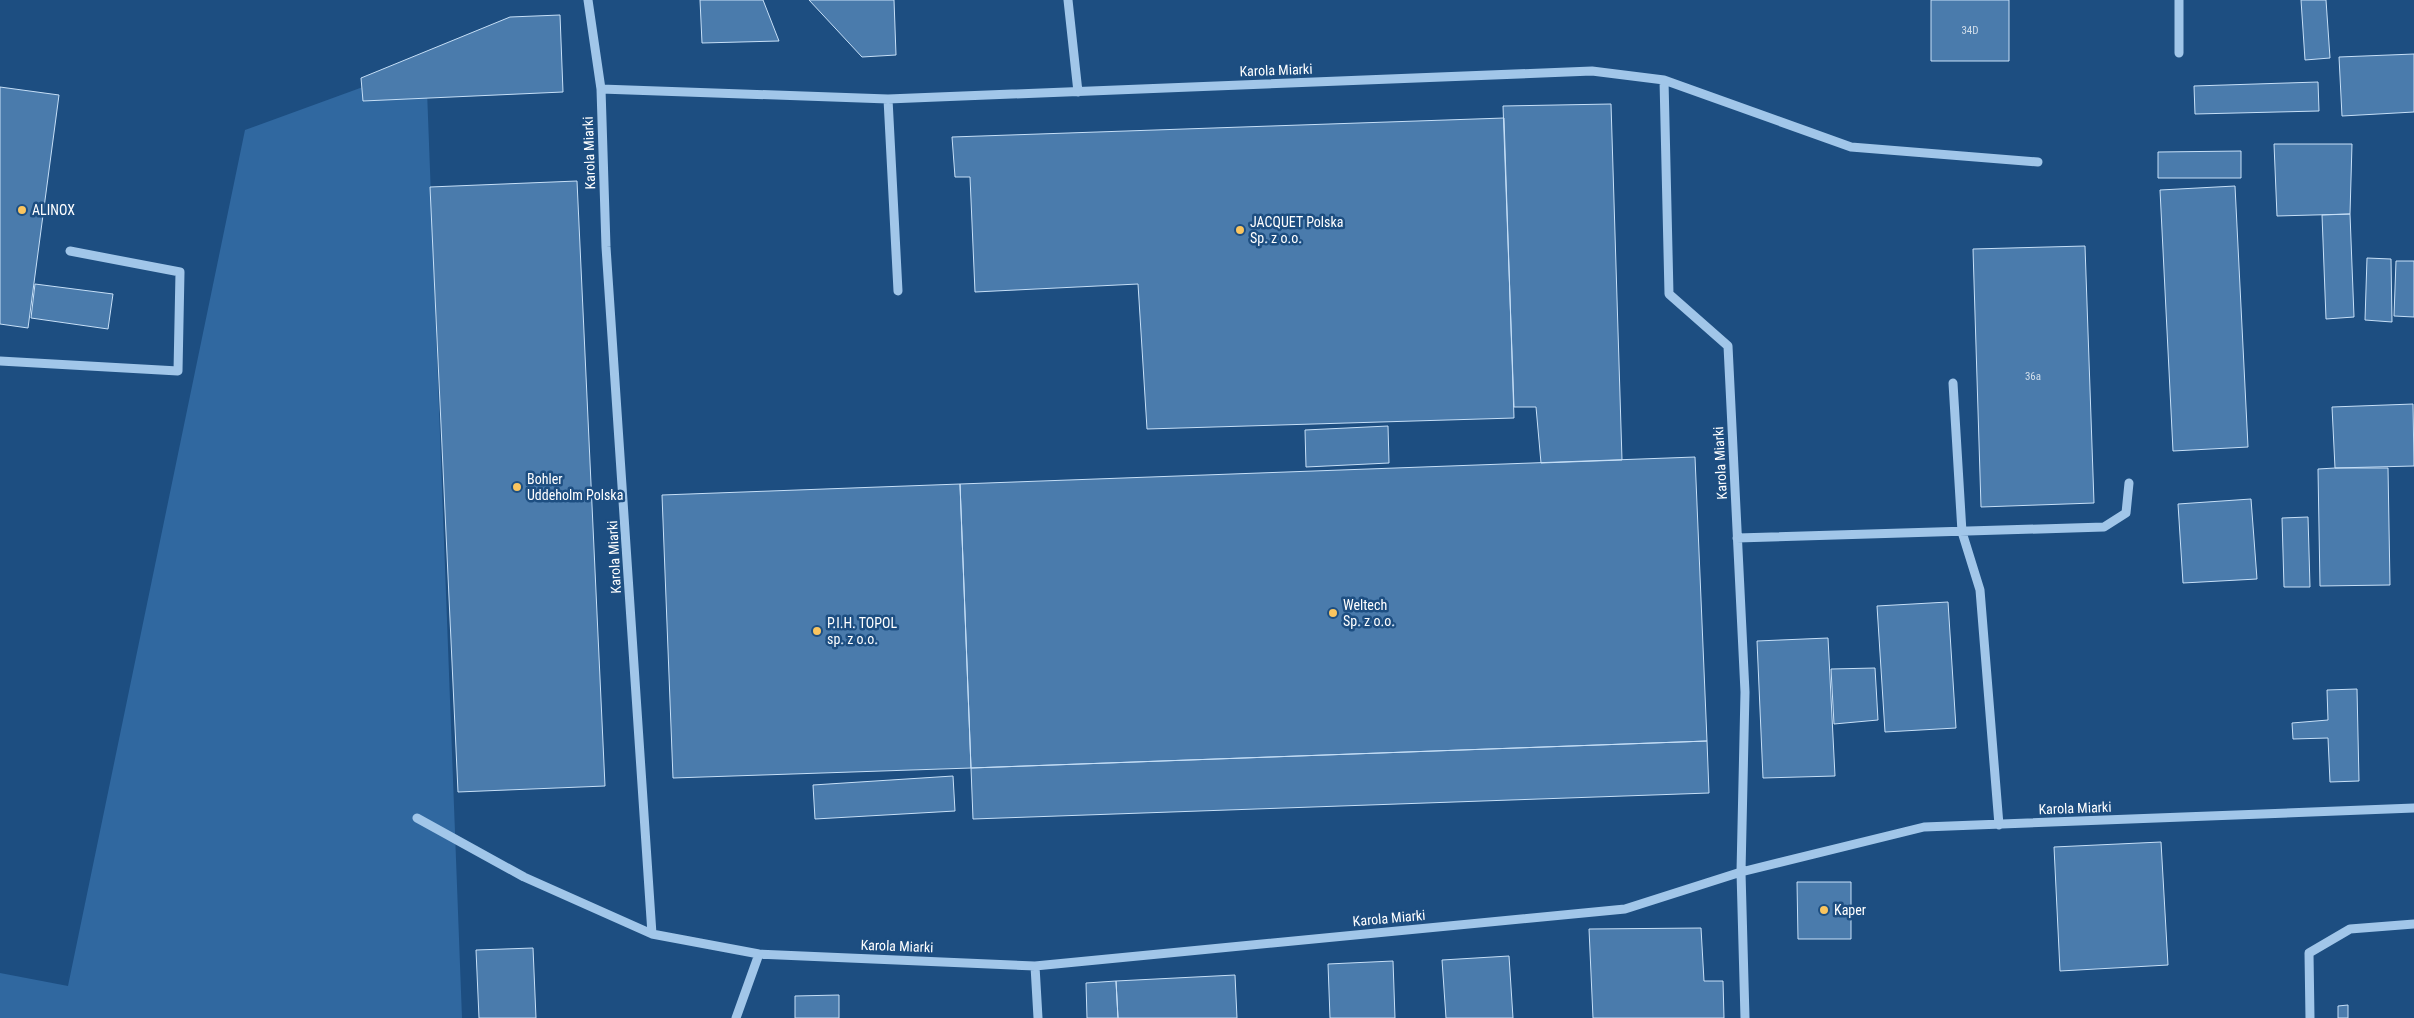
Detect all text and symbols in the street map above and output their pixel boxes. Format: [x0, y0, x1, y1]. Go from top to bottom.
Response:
house number: 34D [1961, 24, 1979, 37]
street label: Karola Miarki [1239, 61, 1313, 79]
street label: Karola Miarki [580, 116, 598, 190]
place label: ALINOX [32, 202, 75, 218]
marker: ALINOX [16, 204, 28, 216]
place label: JACQUET Polska Sp. z o.o. [1250, 214, 1343, 246]
marker: JACQUET Polska Sp. z o.o. [1234, 224, 1246, 236]
house number: 36a [2025, 370, 2041, 383]
street label: Karola Miarki [1710, 426, 1730, 500]
place label: Bohler Uddeholm Polska [527, 471, 623, 503]
marker: Bohler Uddeholm Polska [511, 481, 523, 493]
street label: Karola Miarki [604, 520, 624, 594]
place label: Weltech Sp. z o.o. [1343, 597, 1395, 629]
marker: Weltech Sp. z o.o. [1327, 607, 1339, 619]
place label: P.I.H. TOPOL sp. z o.o. [827, 615, 897, 647]
marker: P.I.H. TOPOL sp. z o.o. [811, 625, 823, 637]
street label: Karola Miarki [2038, 799, 2112, 817]
place label: Kaper [1834, 902, 1866, 918]
marker: Kaper [1818, 904, 1830, 916]
street label: Karola Miarki [1352, 907, 1426, 929]
street label: Karola Miarki [860, 937, 934, 955]

